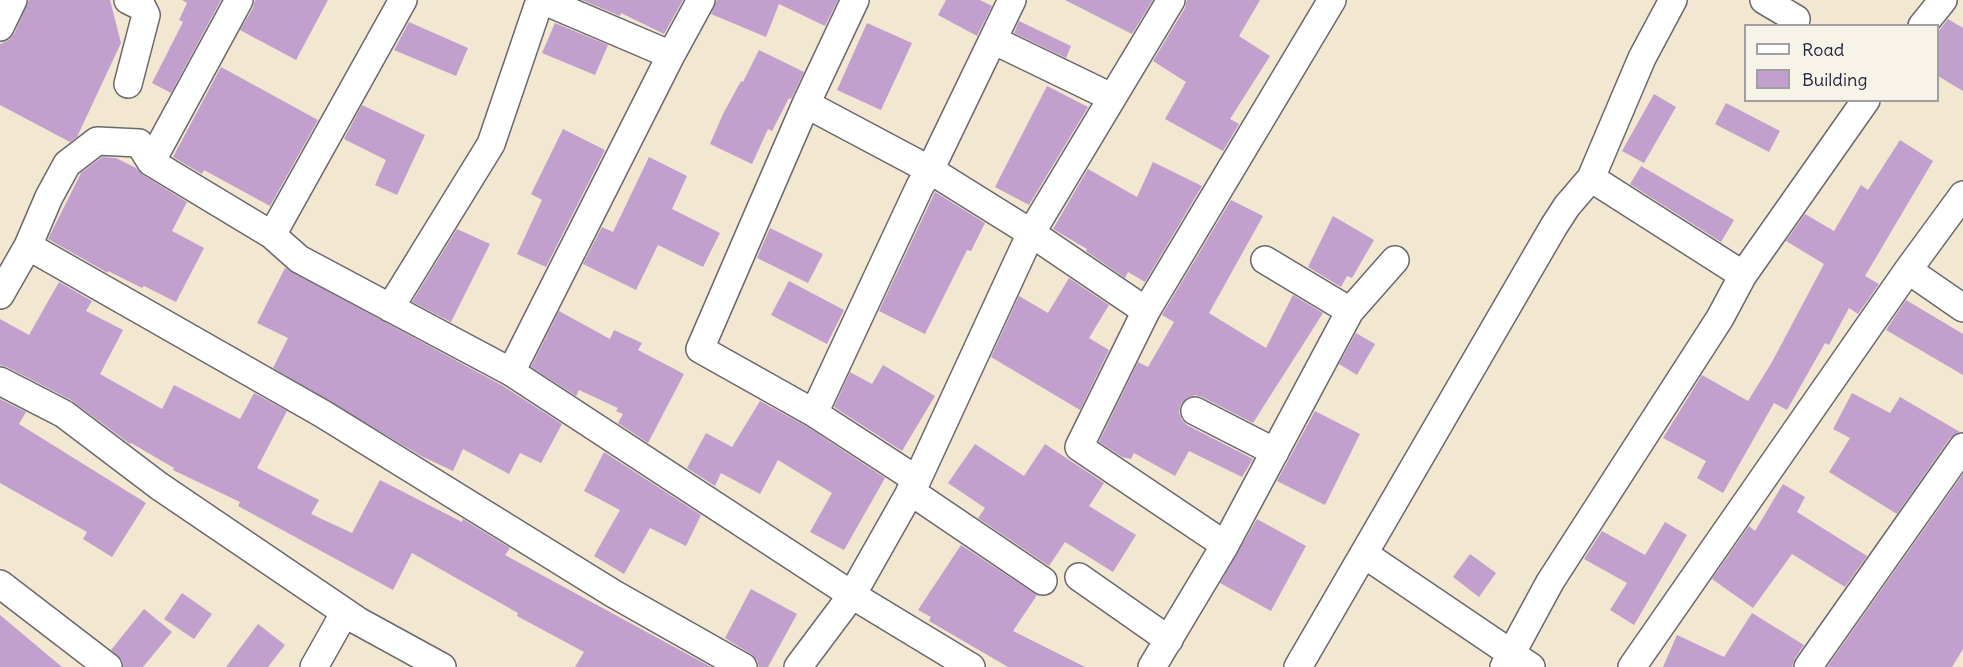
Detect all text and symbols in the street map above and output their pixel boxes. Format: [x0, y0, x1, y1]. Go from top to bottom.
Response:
legend [1744, 24, 1939, 102]
text: Road [1802, 38, 1844, 61]
text: Building [1802, 68, 1867, 91]

